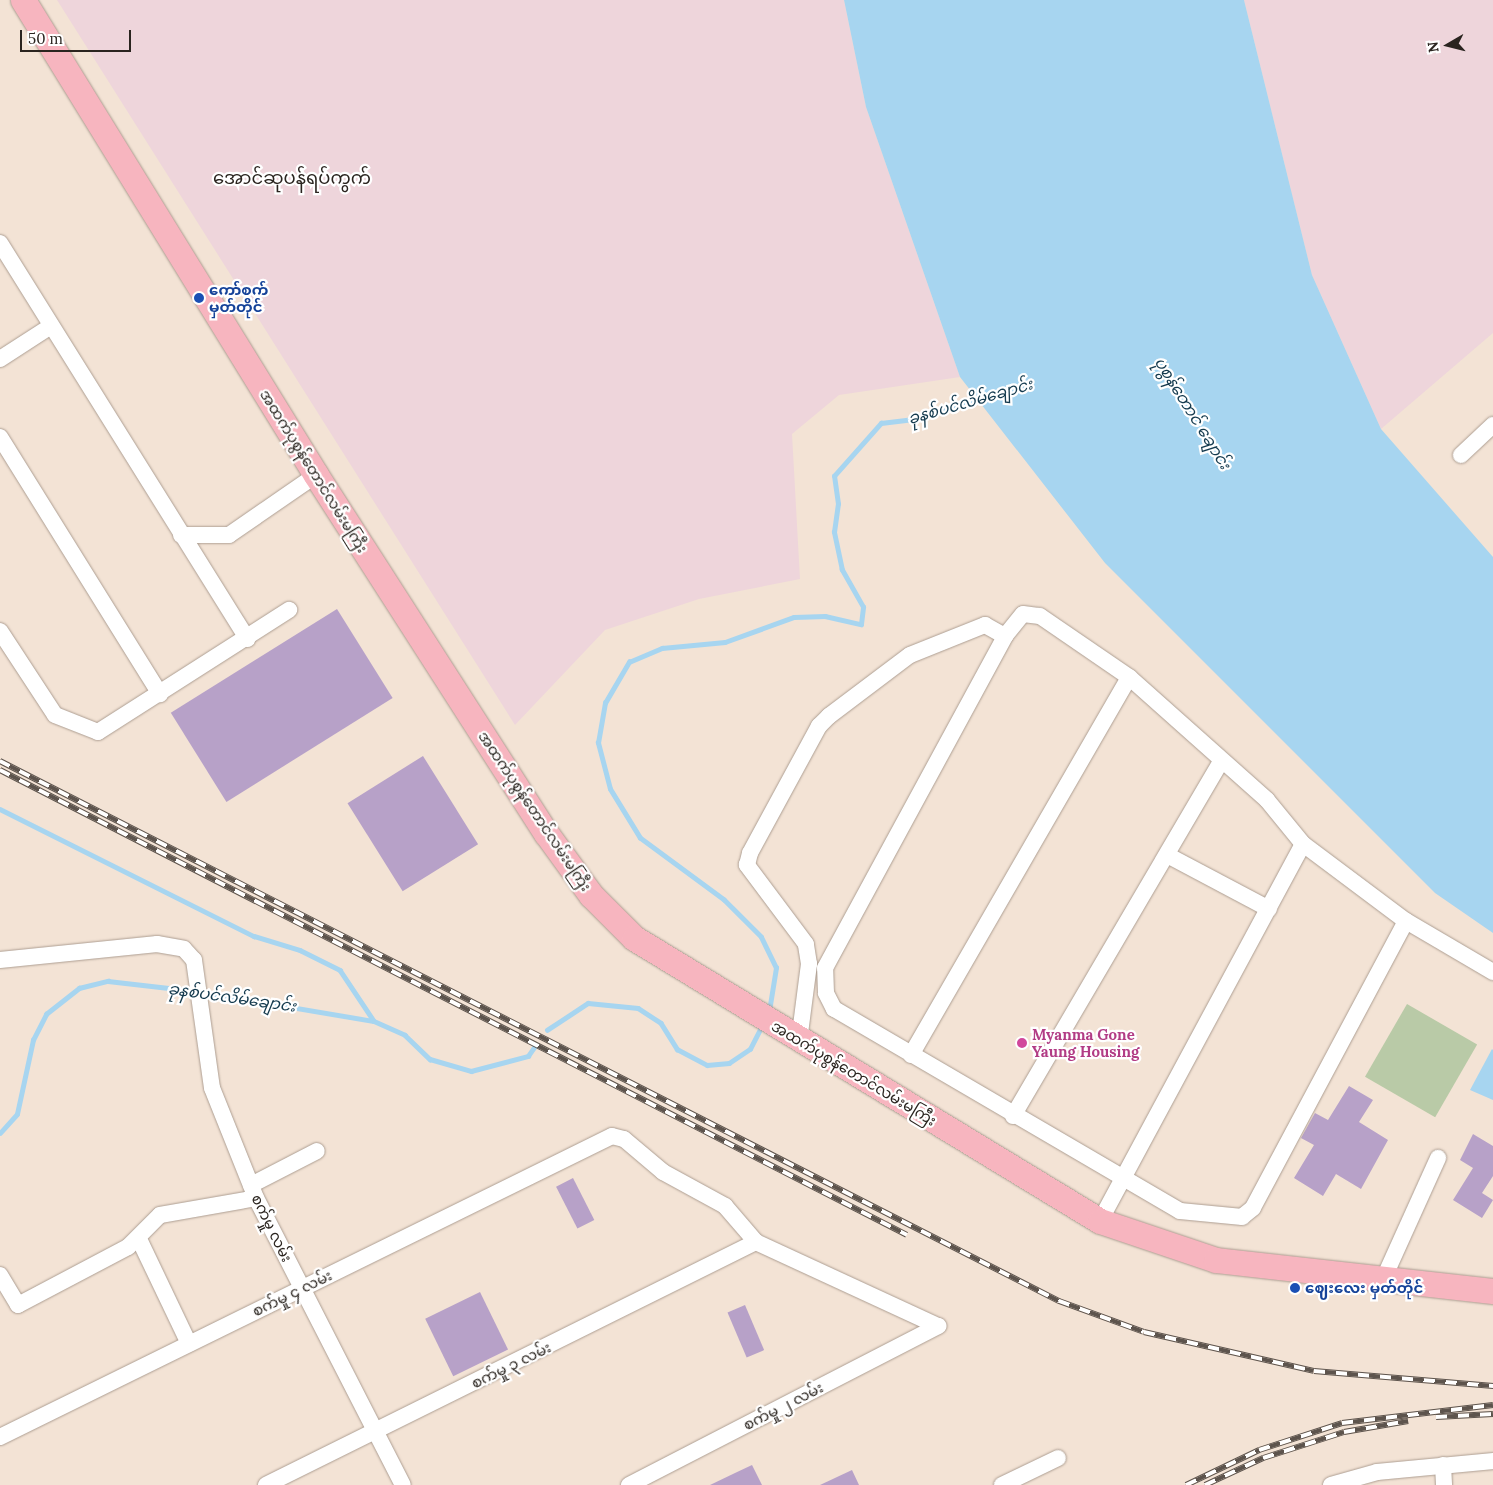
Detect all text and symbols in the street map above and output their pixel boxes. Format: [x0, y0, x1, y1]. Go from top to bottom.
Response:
scale bar [22, 20, 134, 52]
north arrow [1423, 20, 1473, 70]
text: 50 m [28, 29, 63, 48]
text: N [1423, 40, 1443, 54]
district label: အောင်ဆုပန်ရပ်ကွက် [213, 167, 371, 189]
place label: ကော်စက် မှတ်တိုင် [209, 280, 268, 315]
marker: ကော်စက် မှတ်တိုင် [193, 292, 205, 304]
water label: ပုစွန်တောင် ချောင်း [1151, 353, 1235, 473]
water label: ခုနစ်ပင်လိမ်ချောင်း [905, 374, 1035, 428]
street label: အထက်ပုစွန်တောင်လမ်းမကြီး [256, 386, 372, 556]
street label: အထက်ပုစွန်တောင်လမ်းမကြီး [475, 728, 595, 894]
water label: ခုနစ်ပင်လိမ်ချောင်း [167, 979, 297, 1015]
street label: အထက်ပုစွန်တောင်လမ်းမကြီး [768, 1017, 940, 1129]
place label: Myanma Gone Yaung Housing [1032, 1025, 1139, 1060]
marker: Myanma Gone Yaung Housing [1016, 1037, 1028, 1049]
street label: စက်မှု လမ်း [248, 1191, 296, 1265]
street label: စက်မှု ၄ လမ်း [249, 1266, 335, 1320]
place label: ဈေးလေး မှတ်တိုင် [1305, 1279, 1423, 1297]
marker: ဈေးလေး မှတ်တိုင် [1289, 1282, 1301, 1294]
street label: စက်မှု ၃ လမ်း [468, 1338, 554, 1392]
street label: စက်မှု ၂ လမ်း [740, 1378, 826, 1434]

